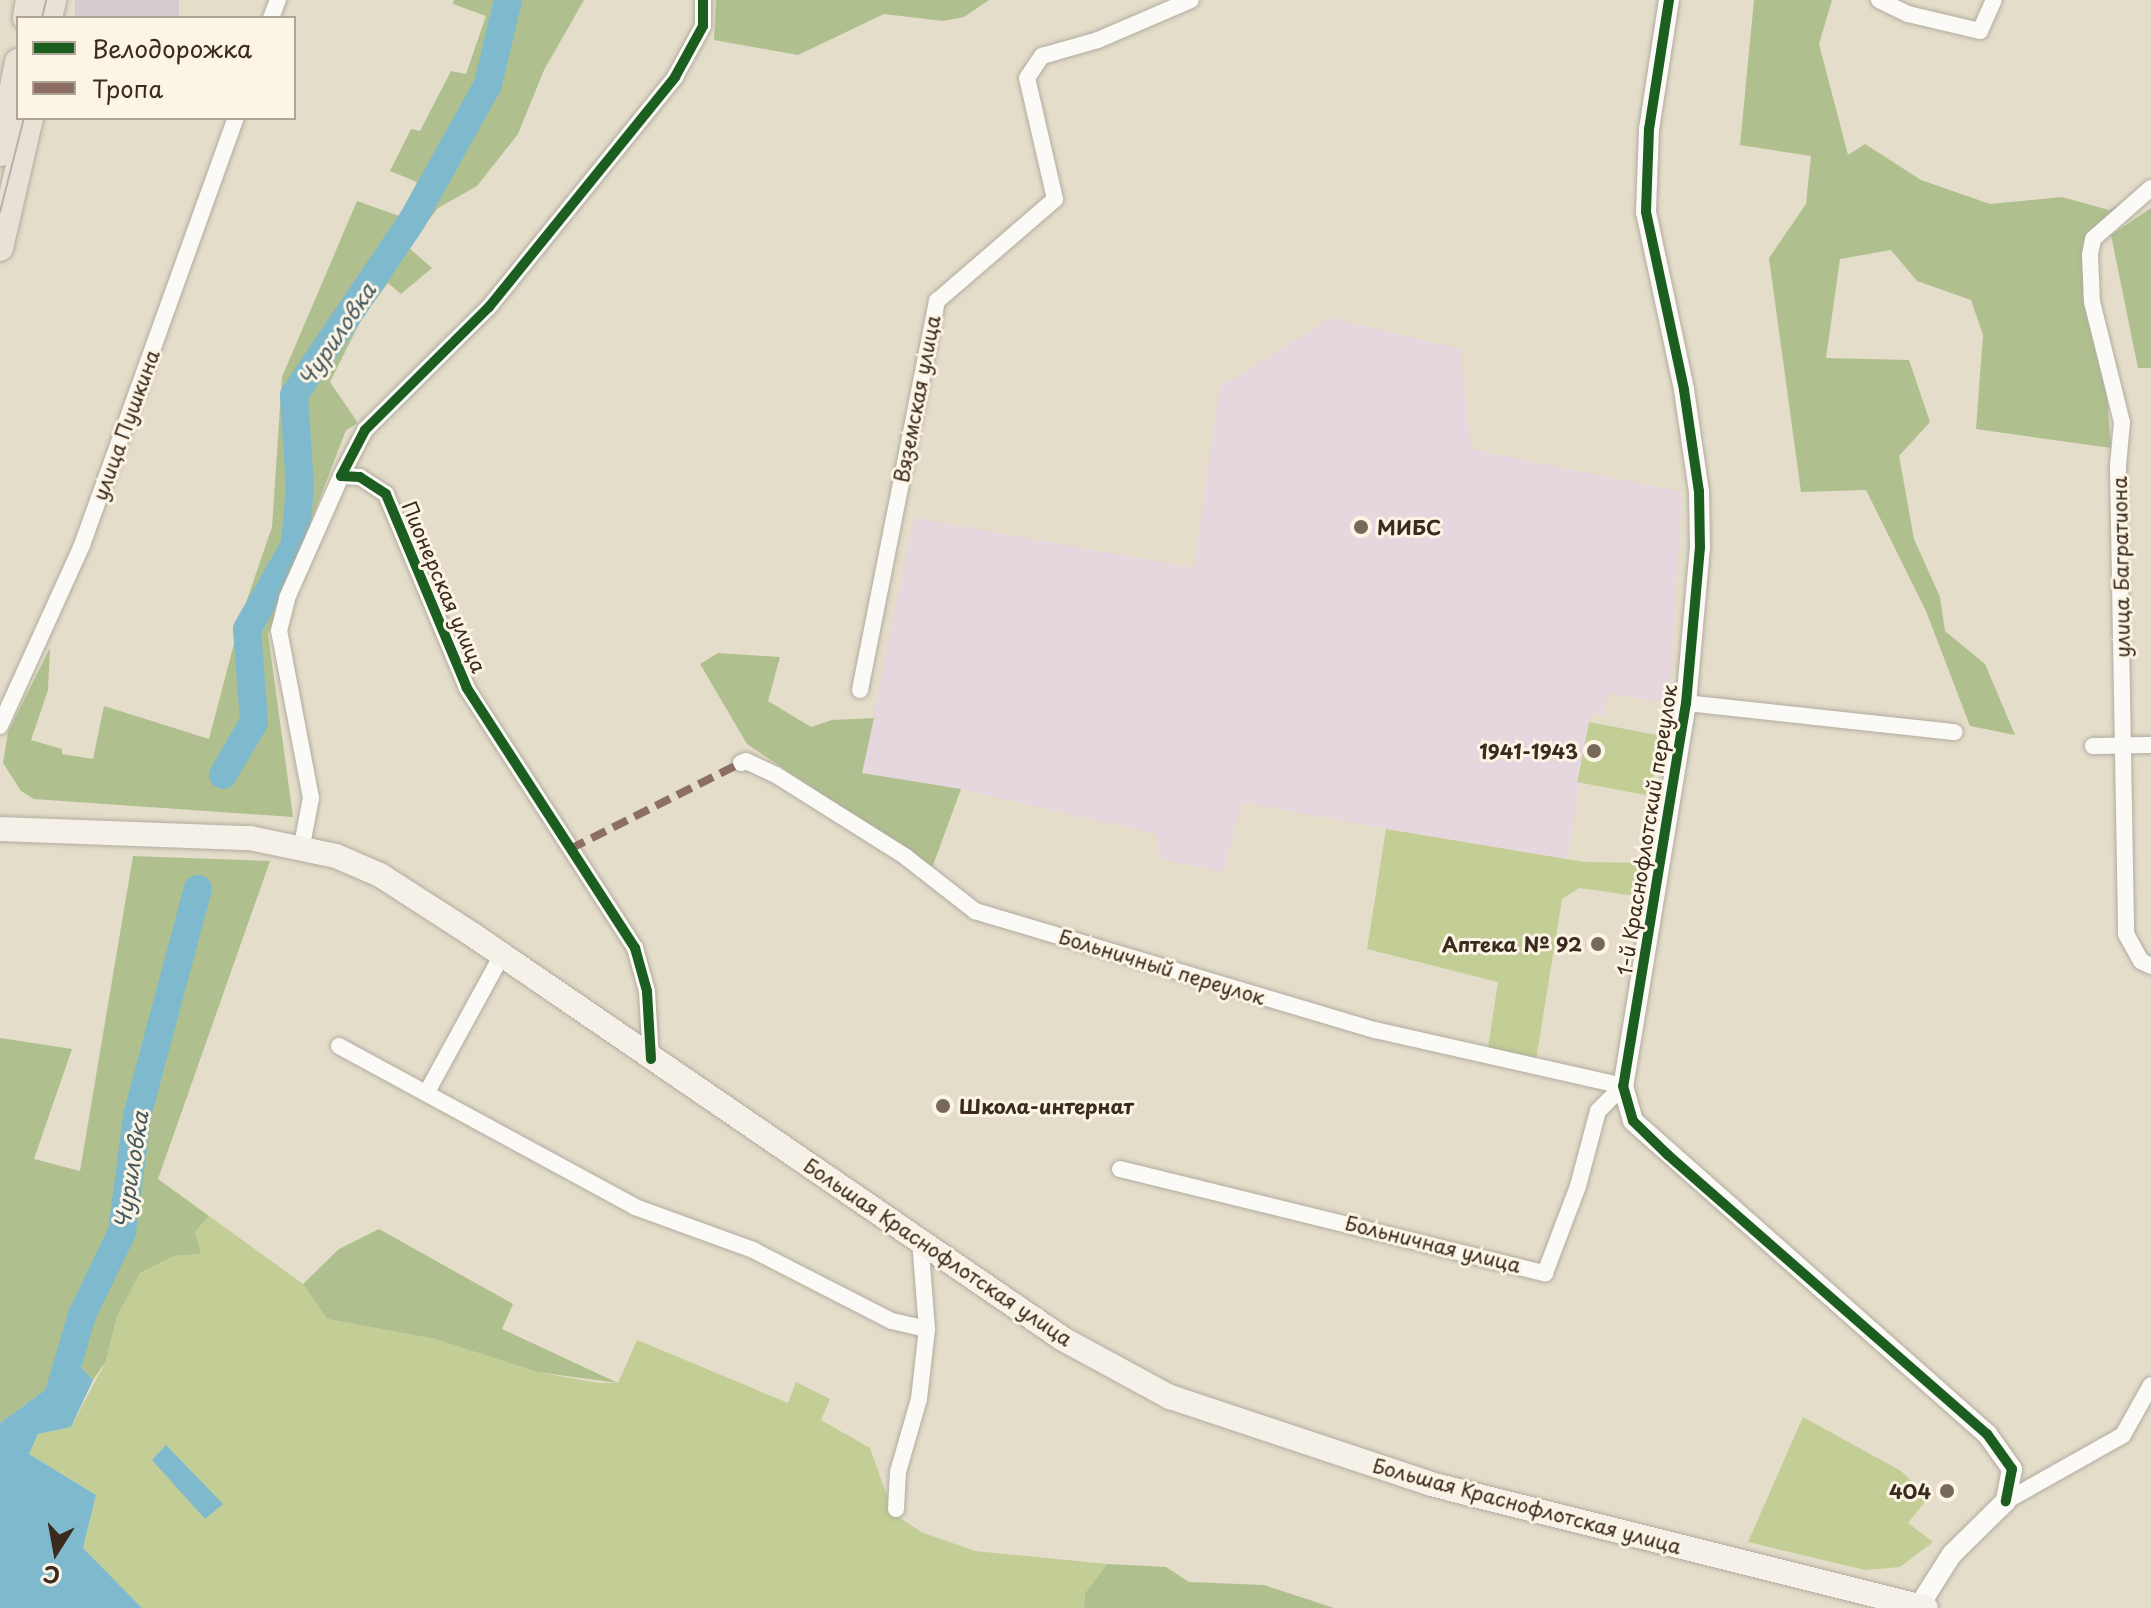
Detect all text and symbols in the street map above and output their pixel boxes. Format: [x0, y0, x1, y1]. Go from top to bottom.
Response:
legend [16, 16, 296, 120]
text: Велодорожка [92, 30, 252, 66]
text: Тропа [92, 70, 163, 106]
water label: Чуриловка [292, 277, 380, 391]
street label: Вяземская улица [889, 313, 945, 485]
street label: улица Пушкина [87, 346, 165, 504]
street label: улица Багратиона [2107, 476, 2135, 658]
street label: Пионерская улица [397, 497, 491, 677]
place label: МИБС [1377, 515, 1441, 539]
marker: МИБС [1352, 518, 1370, 536]
street label: 1-й Краснофлотский переулок [1612, 683, 1682, 977]
place label: 1941-1943 [1479, 739, 1578, 763]
marker: 1941-1943 [1585, 742, 1603, 760]
street label: Больничный переулок [1056, 924, 1268, 1010]
place label: Аптека № 92 [1442, 932, 1582, 956]
marker: Аптека № 92 [1589, 935, 1607, 953]
place label: Школа-интернат [959, 1094, 1134, 1118]
marker: Школа-интернат [934, 1097, 952, 1115]
water label: Чуриловка [108, 1109, 152, 1231]
street label: Большая Краснофлотская улица [798, 1152, 1078, 1352]
street label: Больничная улица [1342, 1210, 1524, 1278]
street label: Большая Краснофлотская улица [1369, 1453, 1685, 1559]
place label: 404 [1889, 1479, 1931, 1503]
marker: 404 [1938, 1482, 1956, 1500]
north arrow [16, 1512, 96, 1592]
text: С [40, 1558, 63, 1594]

